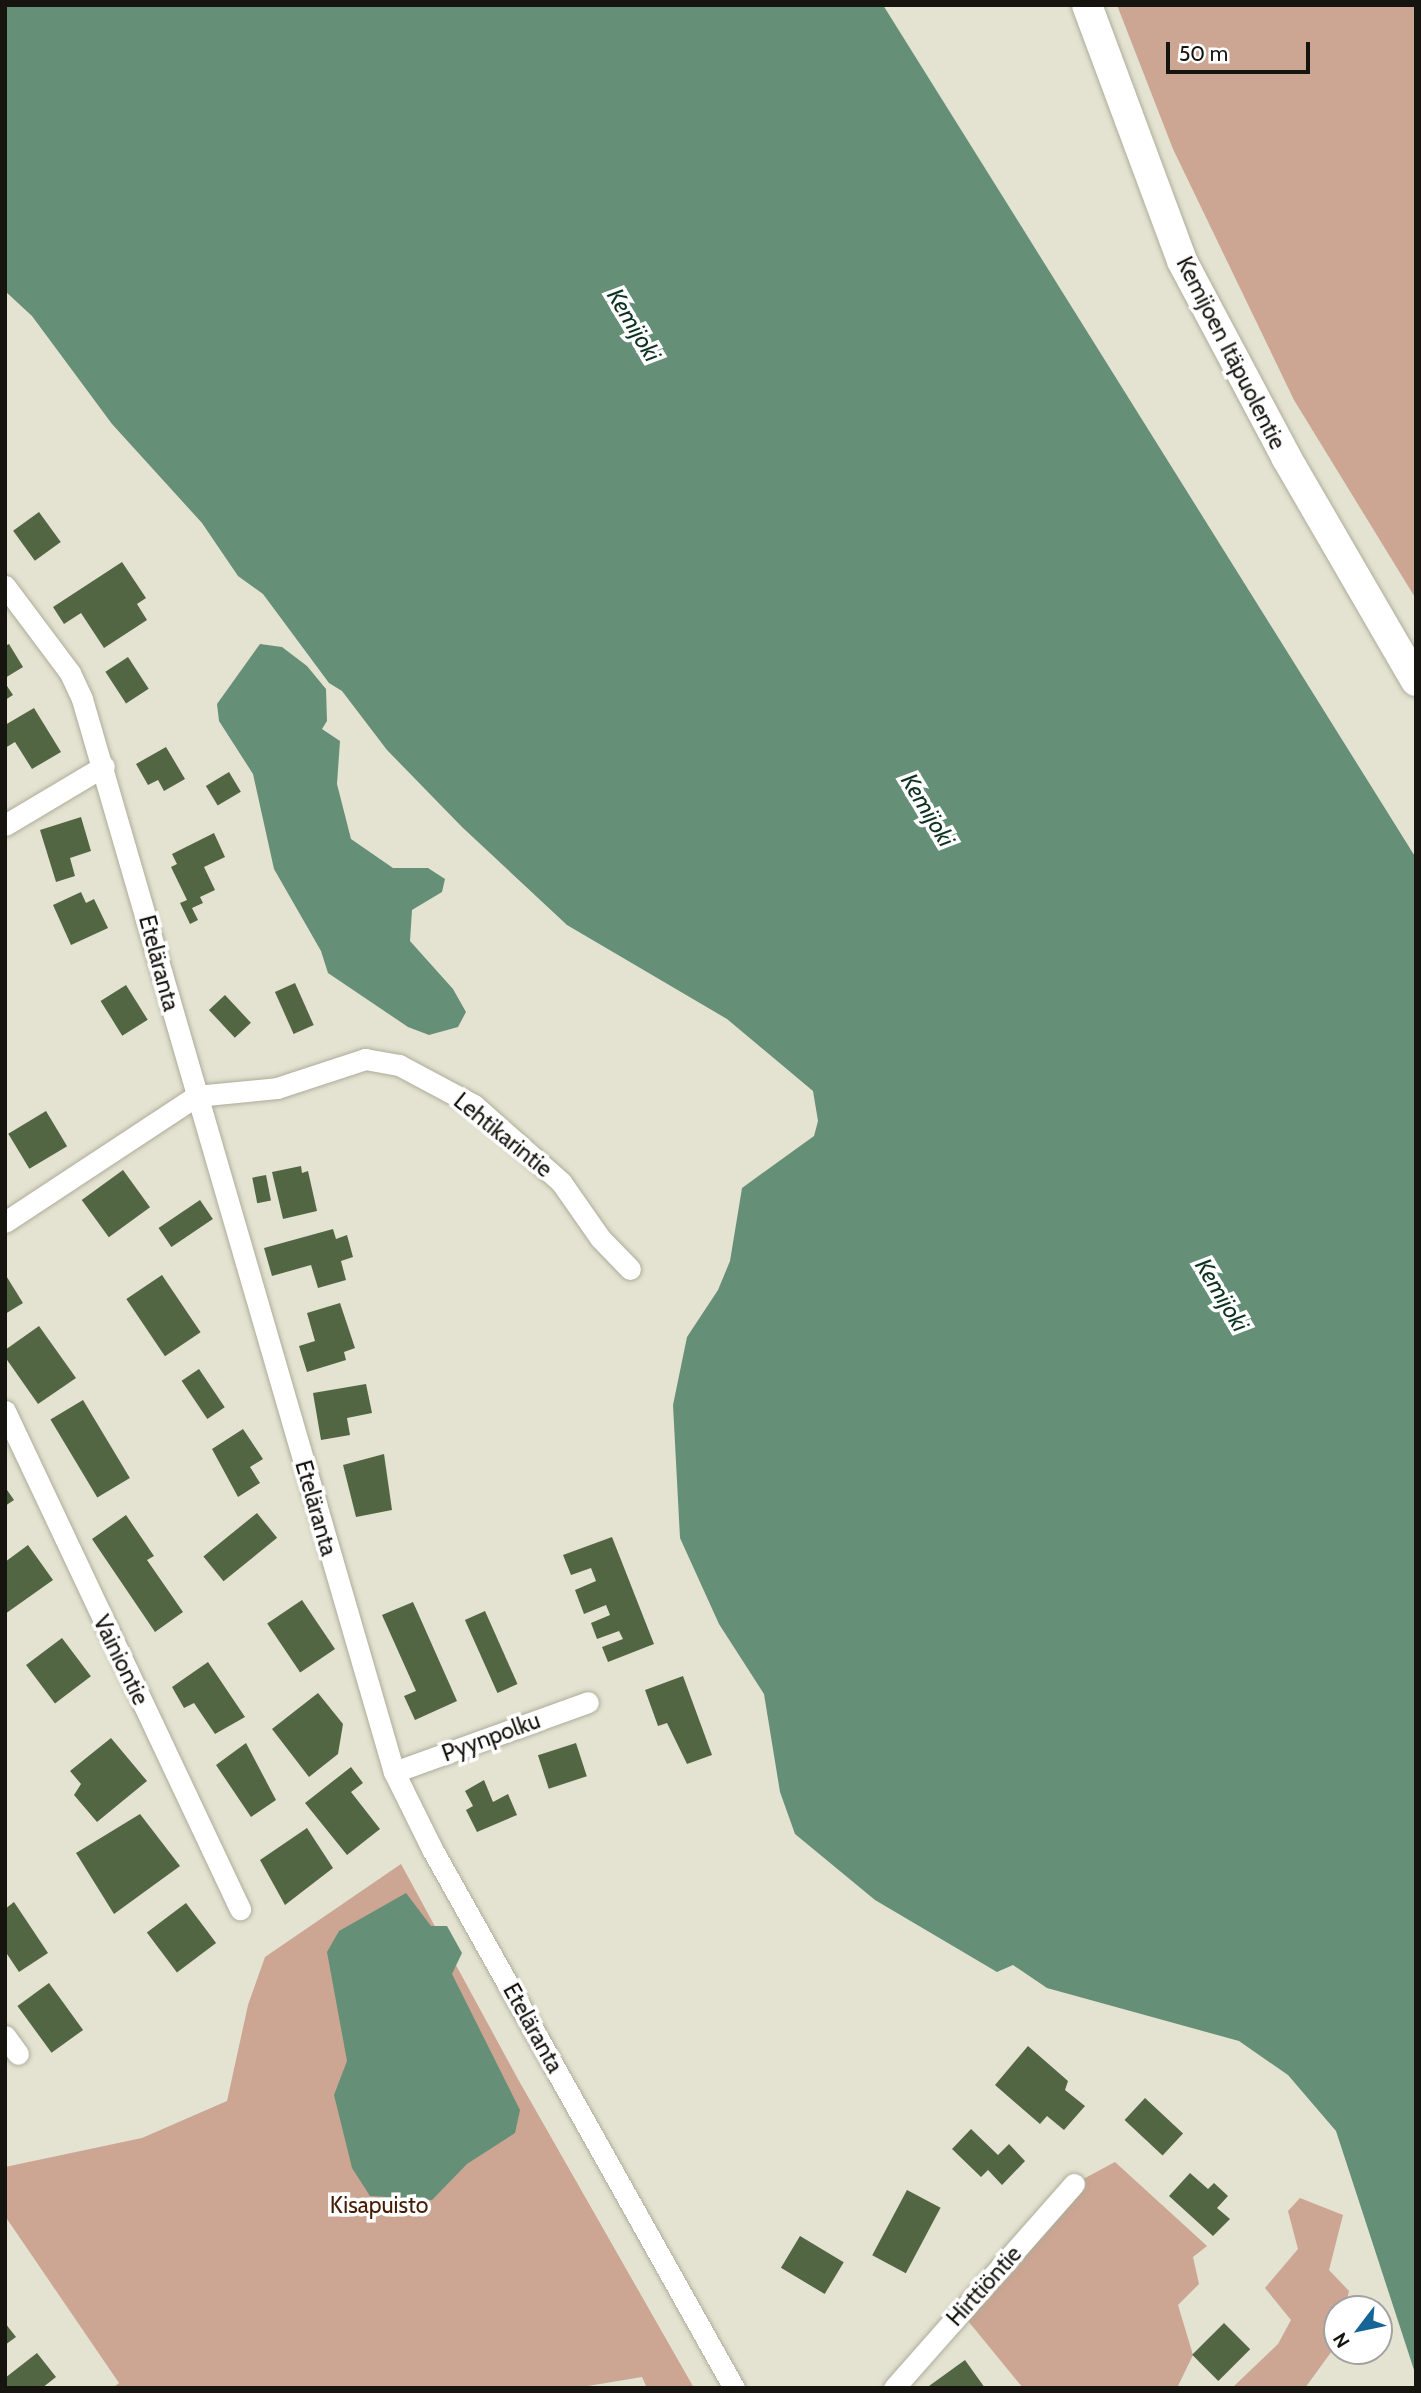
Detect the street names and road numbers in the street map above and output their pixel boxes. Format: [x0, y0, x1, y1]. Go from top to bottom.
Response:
street label: Kemijoen Itäpuolentie [1170, 252, 1292, 454]
street label: Eteläranta [133, 912, 185, 1014]
street label: Lehtikarintie [448, 1087, 558, 1183]
street label: Eteläranta [289, 1457, 343, 1559]
street label: Vainiontie [87, 1611, 155, 1709]
street label: Pyynpolku [438, 1707, 544, 1767]
street label: Eteläranta [497, 1978, 569, 2078]
street label: Hirttiöntie [941, 2240, 1027, 2332]

